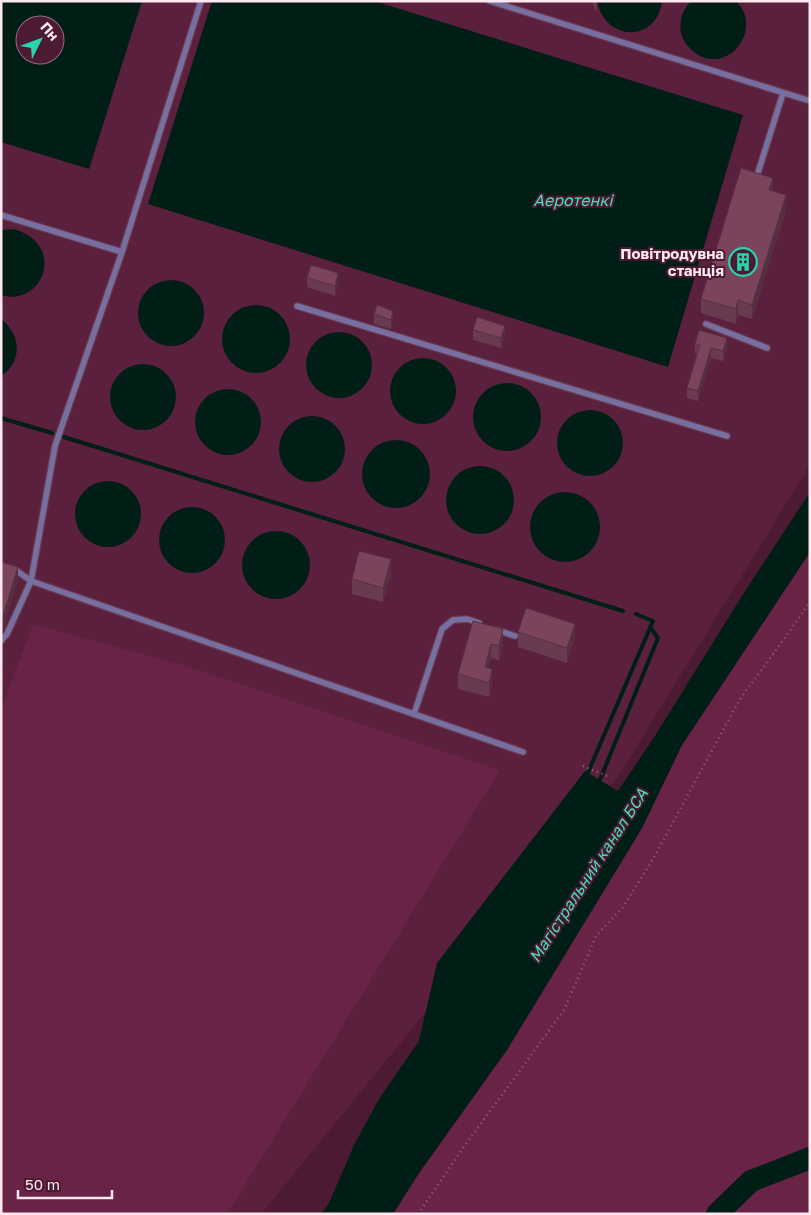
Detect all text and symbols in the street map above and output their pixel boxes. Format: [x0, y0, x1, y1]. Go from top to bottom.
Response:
north arrow [15, 15, 65, 65]
text: Пн [37, 18, 63, 44]
water label: Аеротенкі [533, 190, 614, 210]
place label: Повітродувна станція [620, 244, 724, 279]
building icon: Повітродувна станція [728, 247, 758, 277]
water label: Магістральний канал БСА [524, 784, 652, 966]
scale bar [18, 1168, 111, 1200]
text: 50 m [25, 1175, 60, 1193]

